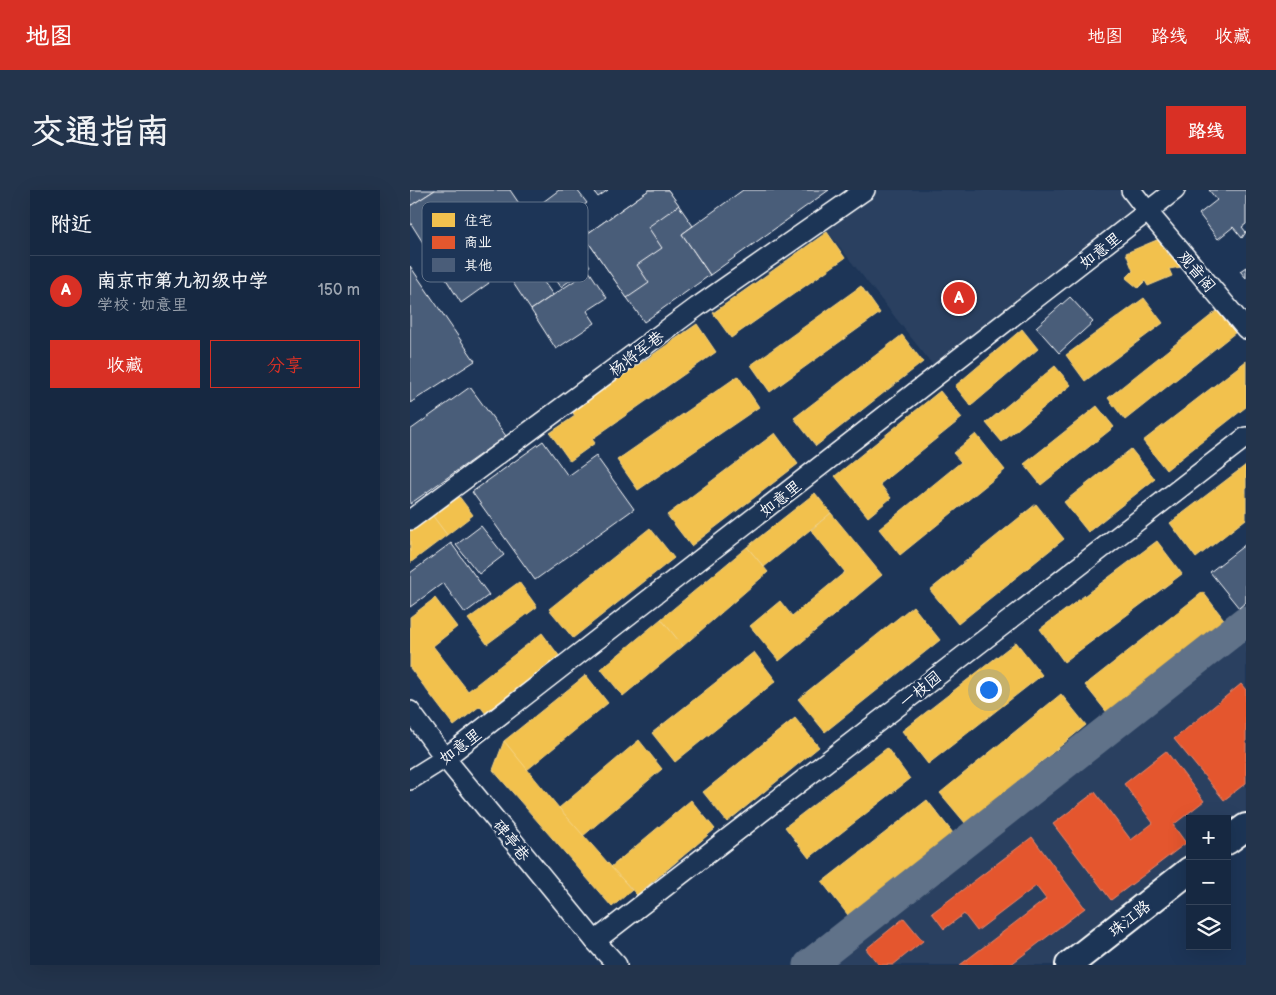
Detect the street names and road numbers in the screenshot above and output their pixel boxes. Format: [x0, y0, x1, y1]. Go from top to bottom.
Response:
street label: 如意里 [1076, 229, 1126, 273]
street label: 观音阁 [1173, 247, 1219, 296]
street label: 杨将军巷 [606, 327, 668, 381]
street label: 如意里 [756, 477, 806, 521]
street label: 一枝园 [896, 668, 946, 712]
street label: 如意里 [436, 725, 486, 769]
street label: 碑亭巷 [488, 816, 533, 866]
street label: 珠江路 [1105, 897, 1155, 941]

